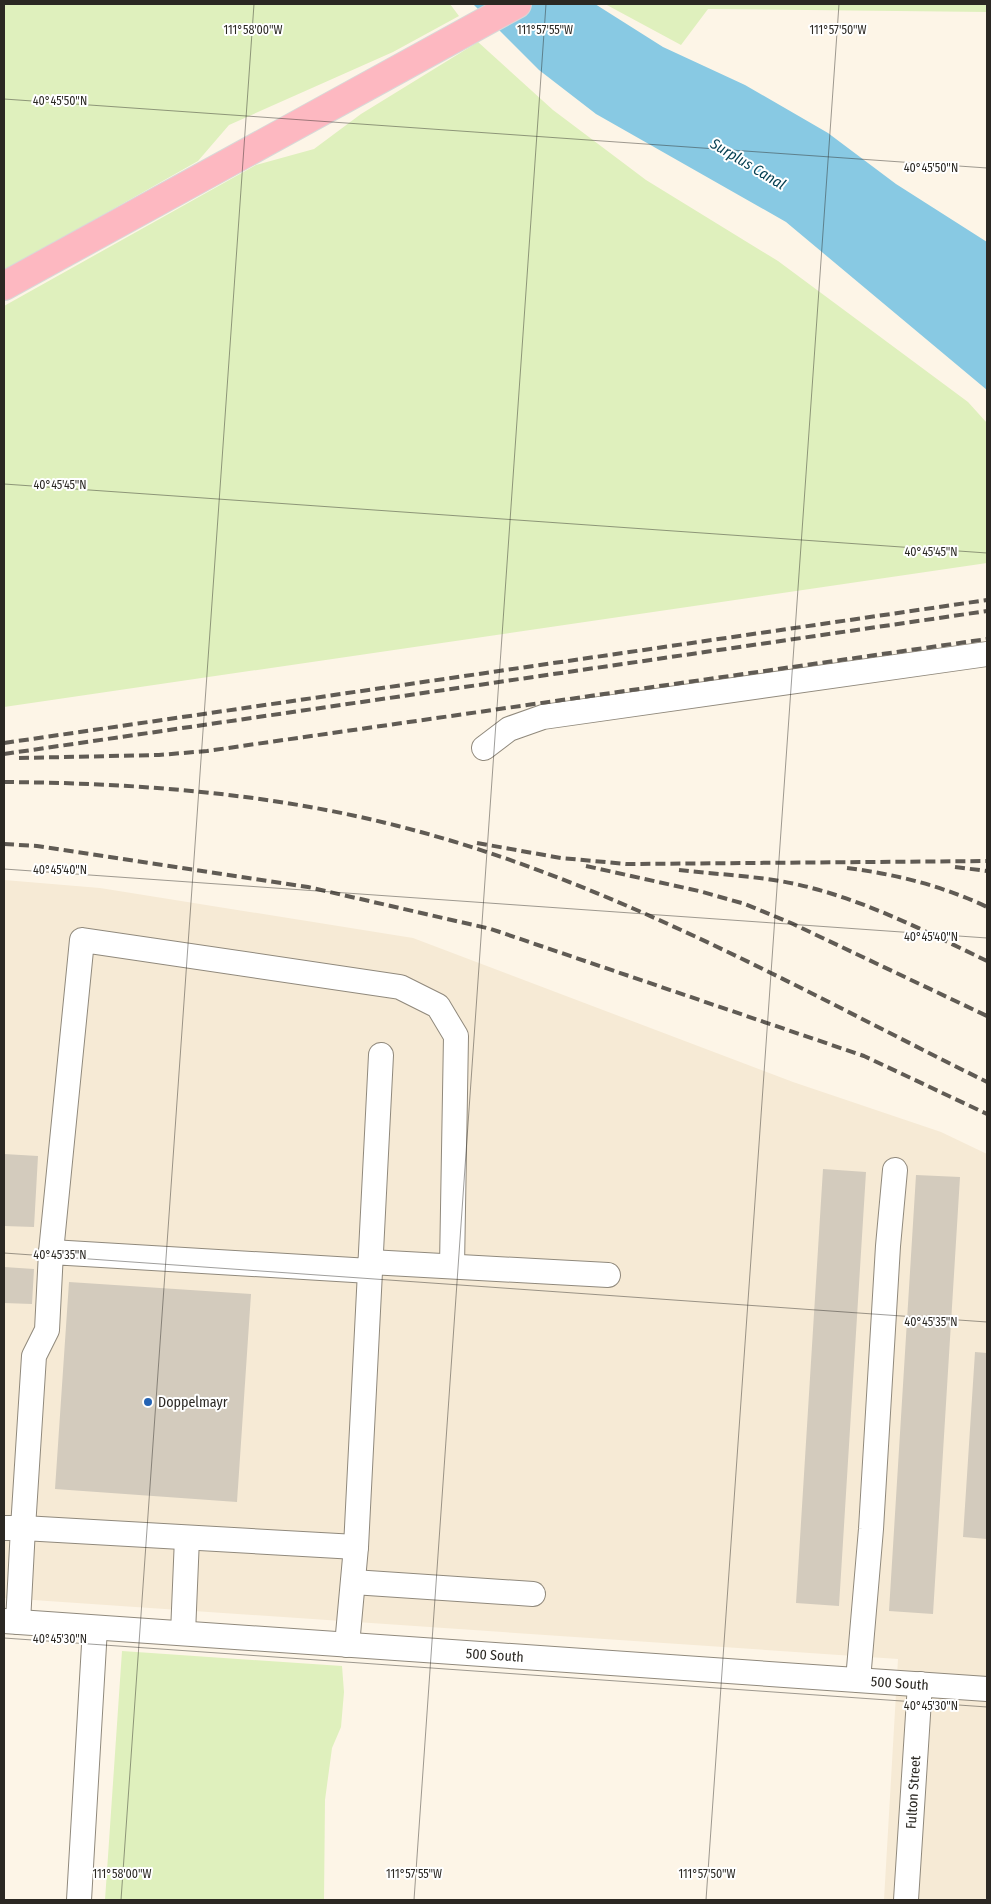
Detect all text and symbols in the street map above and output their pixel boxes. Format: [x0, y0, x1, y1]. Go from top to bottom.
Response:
text: 111°58'00"W [224, 23, 282, 37]
text: 111°57'55"W [517, 23, 573, 37]
text: 111°57'50"W [809, 23, 867, 37]
text: 40°45'50"N [33, 94, 87, 108]
water label: Surplus Canal [706, 134, 789, 193]
text: 40°45'50"N [904, 161, 958, 175]
text: 40°45'45"N [33, 478, 87, 492]
text: 40°45'45"N [904, 545, 958, 559]
text: 40°45'40"N [33, 863, 87, 877]
text: 40°45'40"N [904, 930, 958, 944]
text: 40°45'35"N [33, 1248, 87, 1262]
text: 40°45'35"N [904, 1315, 958, 1329]
place label: Doppelmayr [158, 1394, 228, 1411]
marker: Doppelmayr [142, 1396, 154, 1408]
text: 40°45'30"N [33, 1632, 87, 1646]
street label: 500 South [465, 1645, 524, 1666]
street label: 500 South [870, 1673, 929, 1694]
text: 40°45'30"N [904, 1699, 958, 1713]
street label: Fulton Street [903, 1755, 924, 1830]
text: 111°58'00"W [93, 1867, 151, 1881]
text: 111°57'55"W [386, 1867, 442, 1881]
text: 111°57'50"W [678, 1867, 736, 1881]

